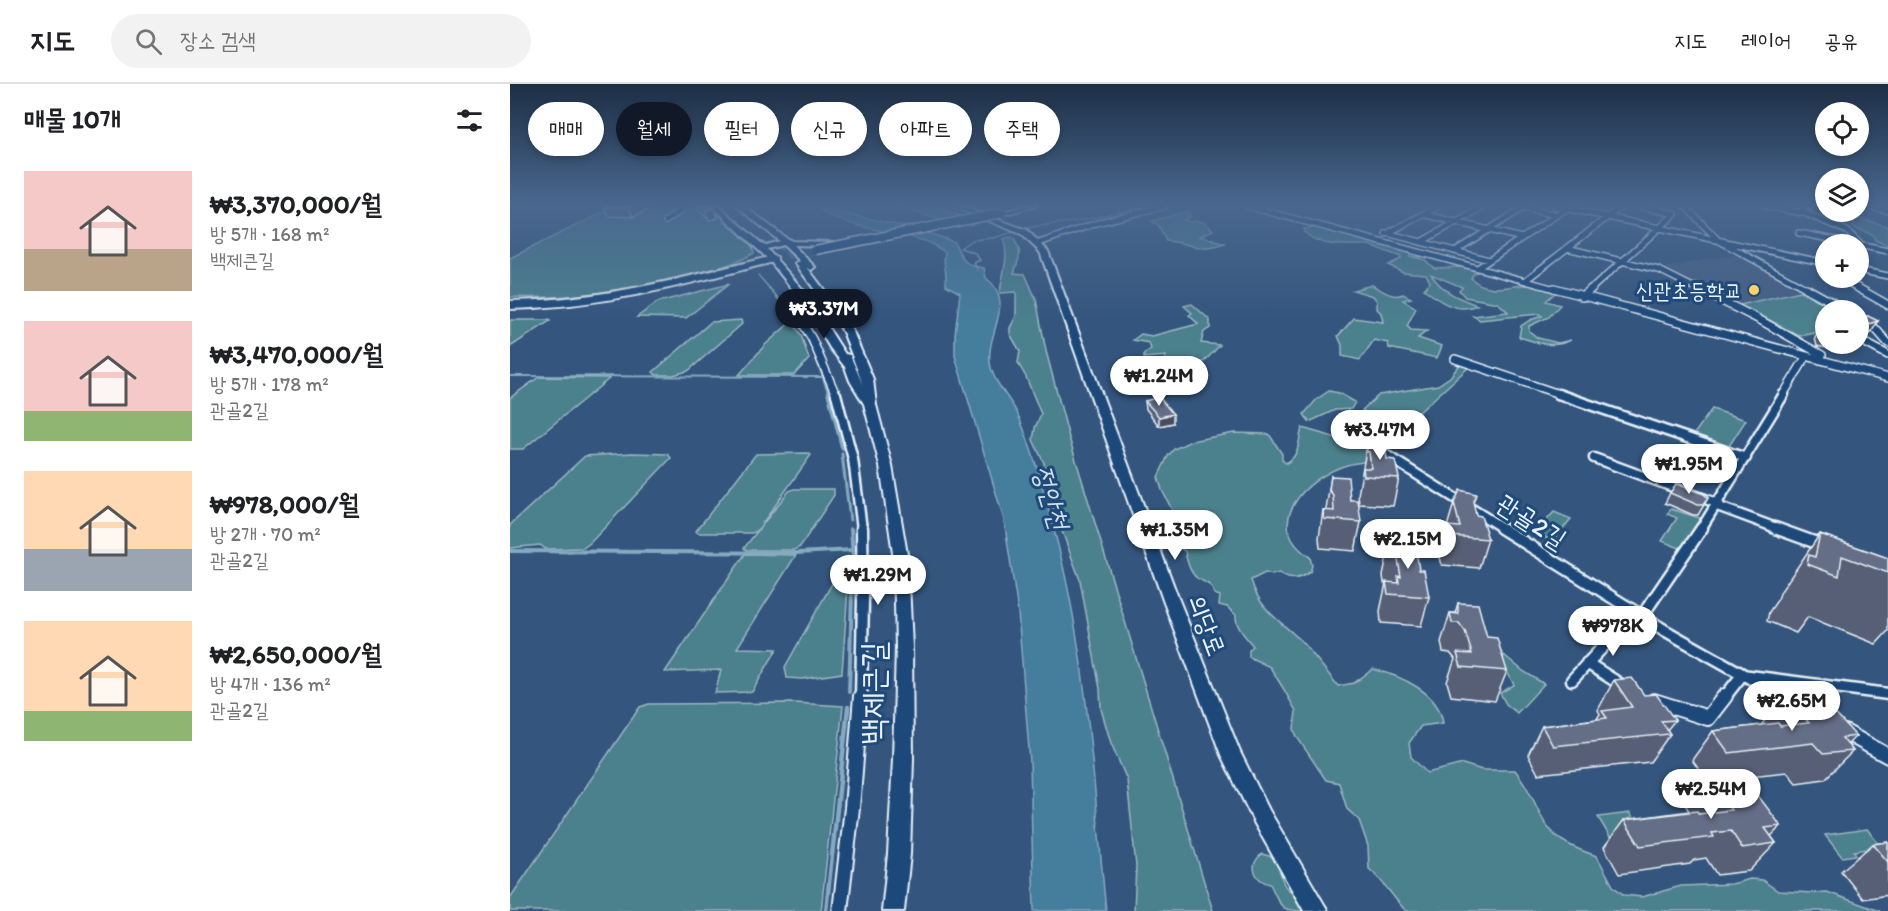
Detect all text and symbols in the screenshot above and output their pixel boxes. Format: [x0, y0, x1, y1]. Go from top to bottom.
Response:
search box [111, 14, 531, 68]
text: 지도 [30, 23, 75, 57]
icon: search [132, 25, 165, 58]
text: 장소 검색 [180, 27, 256, 54]
text: 지도 [1674, 28, 1708, 53]
text: 레이어 [1741, 28, 1791, 53]
text: 공유 [1824, 28, 1858, 53]
chip: 매매 [528, 102, 604, 156]
chip: 월세 [616, 102, 692, 156]
chip: 필터 [704, 102, 779, 156]
chip: 신규 [791, 102, 867, 156]
chip: 아파트 [879, 102, 972, 156]
chip: 주택 [984, 102, 1060, 156]
map controls [1815, 102, 1869, 354]
button: locate [1815, 102, 1869, 156]
text: 매물 10개 [24, 103, 121, 135]
icon: filters [453, 104, 486, 137]
button: layers [1815, 168, 1869, 222]
text: ₩3,370,000/월 [210, 188, 382, 220]
icon: home [72, 195, 144, 267]
text: 방 5개 · 168 m² [210, 222, 329, 246]
button: + [1815, 234, 1869, 288]
text: 백제큰길 [210, 248, 274, 272]
place label: 신관초등학교 [1636, 277, 1742, 304]
marker: 신관초등학교 [1747, 283, 1761, 297]
pin: ₩3.37M [775, 289, 873, 340]
text: ₩3.37M [789, 296, 859, 320]
button: − [1815, 300, 1869, 354]
text: ₩3,470,000/월 [210, 338, 383, 370]
icon: home [72, 345, 144, 417]
pin: ₩1.24M [1110, 356, 1208, 407]
text: ₩1.24M [1124, 363, 1194, 387]
text: 방 5개 · 178 m² [210, 372, 329, 396]
text: 관골2길 [210, 398, 269, 422]
pin: ₩3.47M [1331, 410, 1429, 461]
text: ₩3.47M [1345, 417, 1415, 441]
pin: ₩1.95M [1640, 444, 1738, 495]
text: ₩1.95M [1655, 451, 1723, 475]
water label: 정안천 [1026, 461, 1077, 535]
street label: 관골2길 [1491, 487, 1573, 555]
text: ₩978,000/월 [210, 488, 359, 520]
icon: home [72, 495, 144, 567]
pin: ₩1.35M [1126, 510, 1224, 561]
text: ₩1.35M [1141, 517, 1209, 541]
pin: ₩2.15M [1359, 519, 1457, 570]
text: 방 2개 · 70 m² [210, 522, 321, 546]
text: ₩2.15M [1374, 526, 1442, 550]
text: 관골2길 [210, 548, 269, 572]
pin: ₩1.29M [829, 555, 927, 606]
text: ₩1.29M [844, 562, 912, 586]
street label: 의당로 [1181, 590, 1233, 660]
pin: ₩978K [1571, 606, 1655, 657]
text: ₩978K [1582, 613, 1644, 637]
text: ₩2,650,000/월 [210, 638, 382, 670]
street label: 백제큰길 [854, 642, 892, 745]
icon: home [72, 645, 144, 717]
text: 방 4개 · 136 m² [210, 672, 331, 696]
pin: ₩2.65M [1743, 681, 1841, 732]
text: ₩2.65M [1757, 688, 1827, 712]
text: 관골2길 [210, 698, 269, 722]
pin: ₩2.54M [1662, 769, 1760, 820]
text: ₩2.54M [1676, 776, 1746, 800]

